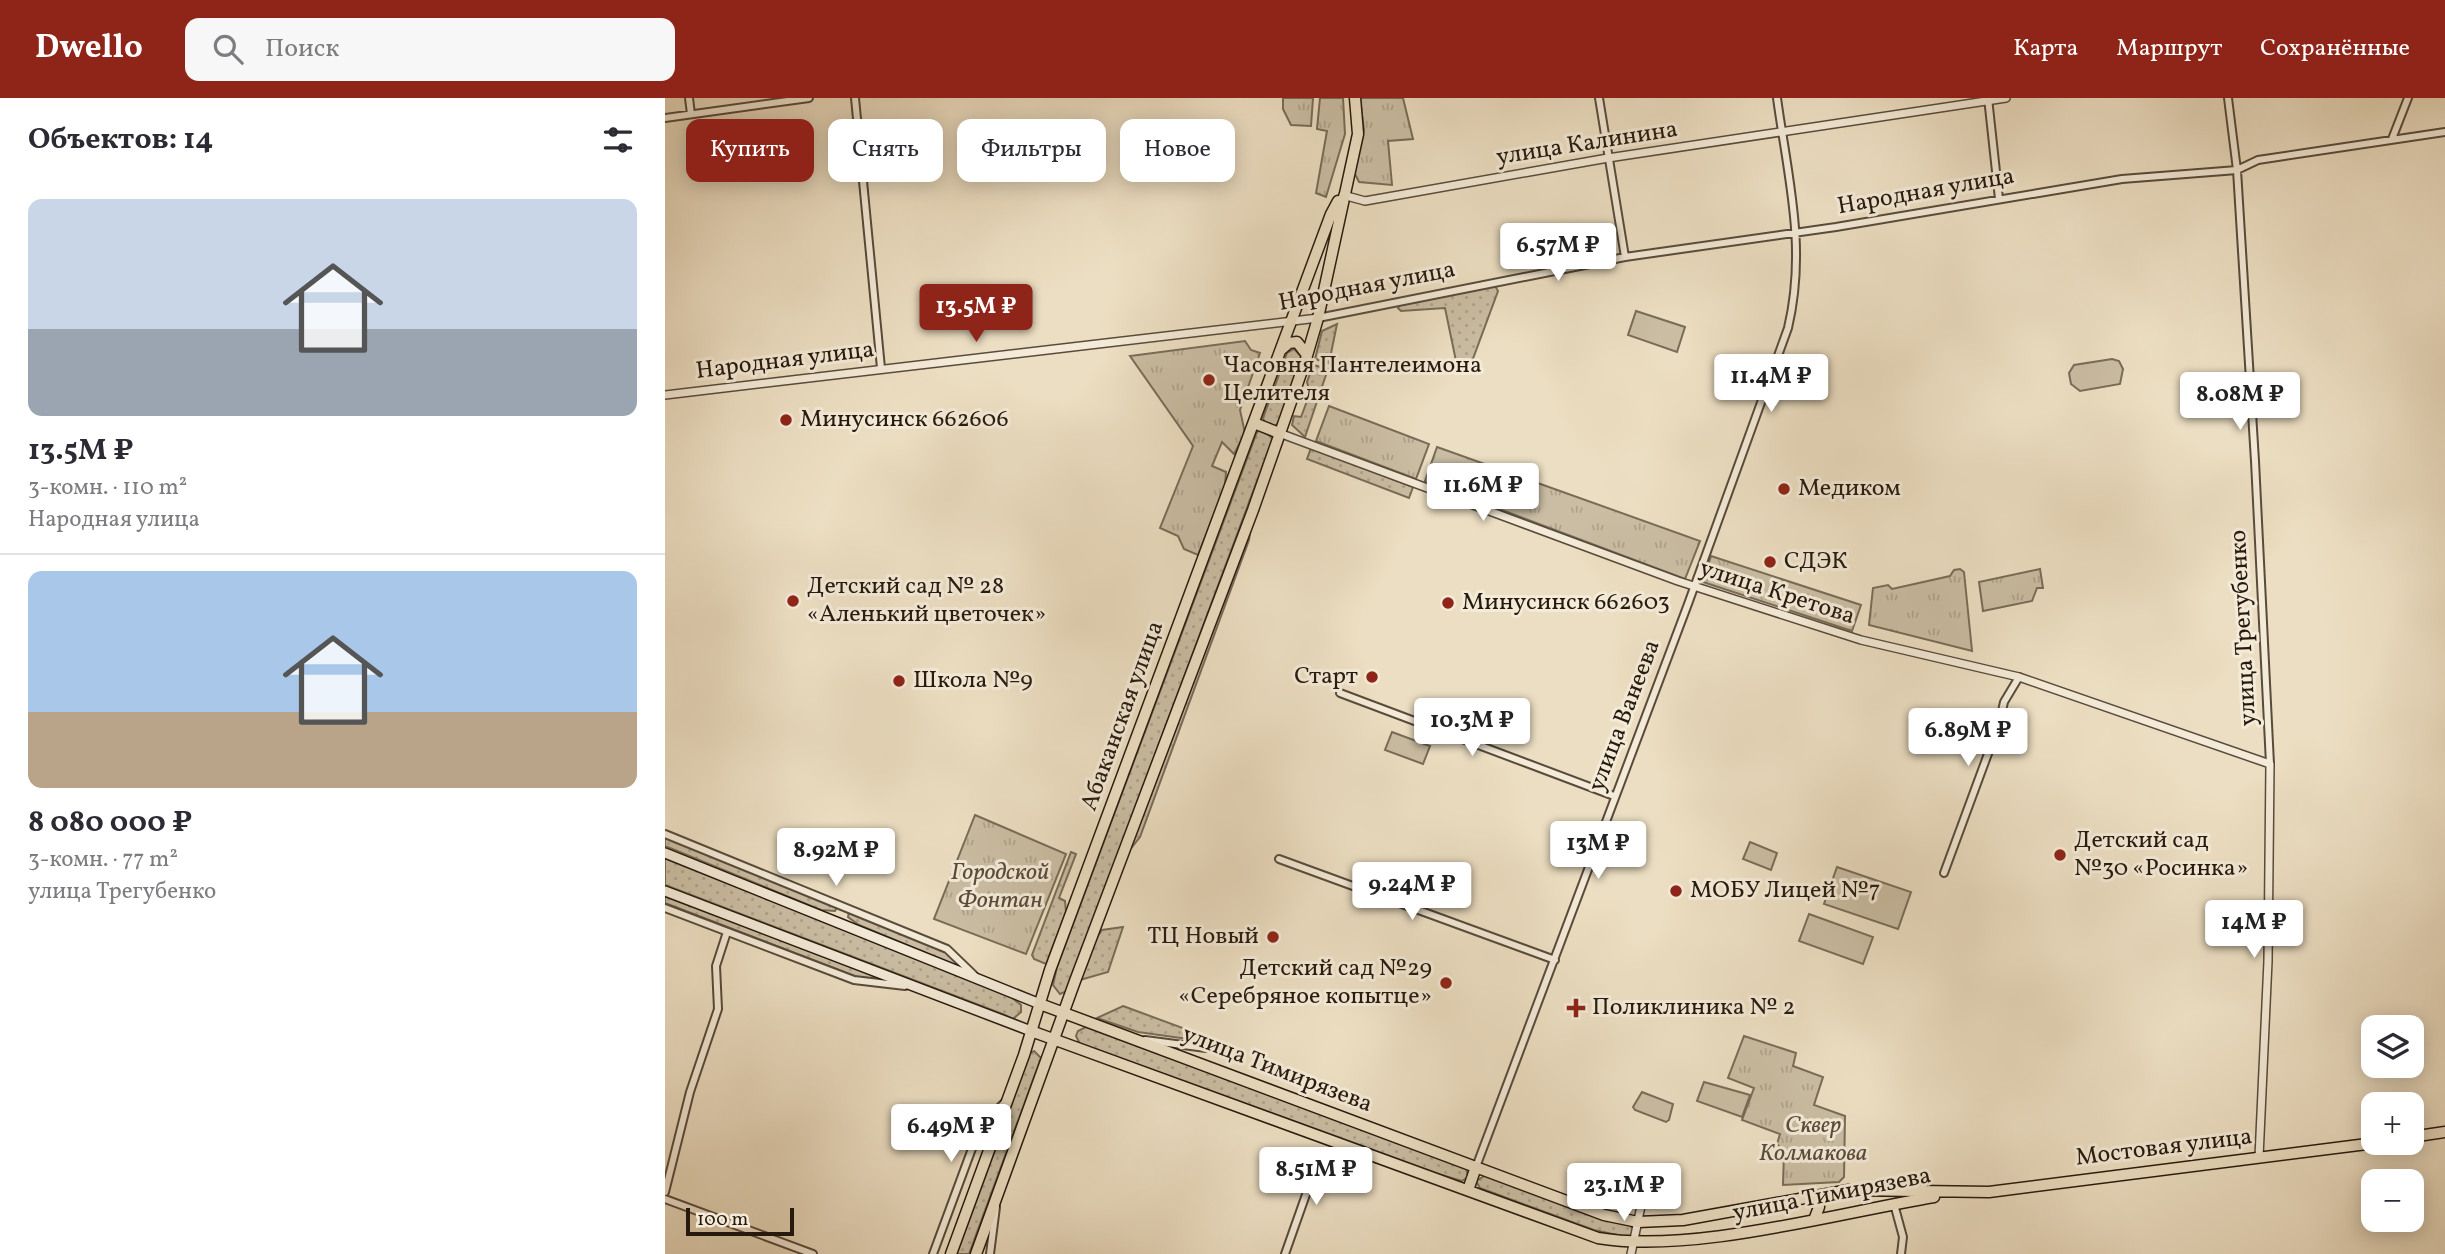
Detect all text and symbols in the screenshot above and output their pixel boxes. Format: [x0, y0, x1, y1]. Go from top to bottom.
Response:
search box [185, 18, 675, 81]
text: Dwello [35, 26, 143, 72]
icon: search [209, 30, 247, 68]
text: Поиск [265, 31, 339, 67]
text: Карта [2013, 32, 2078, 66]
text: Маршрут [2116, 32, 2222, 66]
text: Сохранённые [2260, 32, 2410, 66]
street label: улица Калинина [1494, 113, 1680, 175]
text: Объектов: 14 [28, 119, 213, 161]
chip: Купить [686, 119, 814, 182]
chip: Снять [828, 119, 943, 182]
chip: Фильтры [957, 119, 1106, 182]
chip: Новое [1120, 119, 1235, 182]
icon: filters [599, 121, 637, 159]
street label: Народная улица [1835, 160, 2017, 224]
pin: 6.57M ₽ [1493, 223, 1623, 283]
text: 6.57M ₽ [1516, 230, 1600, 262]
icon: home [270, 245, 396, 371]
street label: Народная улица [1276, 253, 1458, 321]
pin: 13.5M ₽ [911, 285, 1041, 344]
text: 13.5M ₽ [936, 291, 1016, 323]
street label: Народная улица [694, 333, 876, 389]
place label: Часовня Пантелеимона Целителя [1223, 349, 1482, 411]
pin: 11.4M ₽ [1706, 354, 1836, 414]
text: 11.4M ₽ [1730, 361, 1812, 393]
marker: Часовня Пантелеимона Целителя [1201, 372, 1217, 388]
pin: 8.08M ₽ [2175, 372, 2305, 432]
text: 8.08M ₽ [2196, 379, 2284, 411]
place label: Минусинск 662606 [800, 403, 1009, 437]
marker: Минусинск 662606 [778, 412, 794, 428]
text: 13.5M ₽ [28, 430, 134, 472]
pin: 11.6M ₽ [1418, 464, 1548, 523]
text: 11.6M ₽ [1443, 470, 1523, 502]
text: 3-комн. · 110 m² [28, 472, 187, 504]
place label: Медиком [1798, 472, 1901, 506]
marker: Медиком [1776, 481, 1792, 497]
text: Народная улица [28, 504, 200, 536]
street label: улица Трегубенко [2222, 529, 2266, 727]
place label: СДЭК [1784, 545, 1848, 579]
street label: улица Кретова [1695, 552, 1859, 634]
marker: СДЭК [1762, 554, 1778, 570]
place label: Детский сад № 28 «Аленький цветочек» [807, 570, 1046, 632]
place label: Минусинск 662603 [1462, 586, 1670, 620]
marker: Детский сад № 28 «Аленький цветочек» [785, 593, 801, 609]
marker: Минусинск 662603 [1440, 595, 1456, 611]
street label: Абаканская улица [1073, 616, 1173, 816]
icon: home [270, 617, 396, 743]
street label: улица Ванеева [1580, 635, 1670, 797]
place label: Старт [1294, 660, 1358, 694]
place label: Школа №9 [913, 664, 1033, 698]
marker: Старт [1364, 669, 1380, 685]
marker: Школа №9 [891, 673, 907, 689]
pin: 10.3M ₽ [1407, 698, 1537, 758]
text: 10.3M ₽ [1430, 705, 1514, 737]
pin: 6.89M ₽ [1903, 708, 2033, 768]
text: 6.89M ₽ [1925, 715, 2012, 747]
text: 8 080 000 ₽ [28, 802, 192, 844]
pin: 13M ₽ [1549, 822, 1647, 881]
place label: Детский сад №30 «Росинка» [2074, 824, 2248, 886]
pin: 8.92M ₽ [771, 828, 901, 888]
text: 13M ₽ [1566, 828, 1630, 860]
text: 8.92M ₽ [793, 835, 879, 867]
text: 3-комн. · 77 m² [28, 844, 178, 876]
marker: Детский сад №30 «Росинка» [2052, 847, 2068, 863]
park label: Городской Фонтан [951, 856, 1049, 918]
pin: 9.24M ₽ [1347, 862, 1477, 922]
text: 9.24M ₽ [1368, 869, 1456, 901]
place label: МОБУ Лицей №7 [1690, 874, 1881, 908]
text: улица Трегубенко [28, 876, 216, 908]
marker: МОБУ Лицей №7 [1668, 883, 1684, 899]
pin: 14M ₽ [2205, 900, 2303, 960]
text: 14M ₽ [2221, 907, 2287, 939]
place label: ТЦ Новый [1147, 920, 1259, 954]
marker: ТЦ Новый [1265, 929, 1281, 945]
place label: Детский сад №29 «Серебряное копытце» [1179, 952, 1432, 1014]
marker: Детский сад №29 «Серебряное копытце» [1438, 975, 1454, 991]
place label: Поликлиника № 2 [1592, 991, 1795, 1025]
marker: Поликлиника № 2 [1566, 998, 1586, 1018]
map controls [2361, 1015, 2424, 1232]
button: layers [2361, 1015, 2424, 1078]
street label: улица Тимирязева [1177, 1018, 1377, 1122]
button: + [2361, 1092, 2424, 1155]
pin: 6.49M ₽ [886, 1104, 1016, 1164]
park label: Сквер Колмакова [1759, 1109, 1867, 1171]
text: 6.49M ₽ [907, 1111, 995, 1143]
street label: Мостовая улица [2074, 1120, 2254, 1176]
pin: 8.51M ₽ [1251, 1148, 1381, 1207]
text: 8.51M ₽ [1275, 1154, 1357, 1186]
street label: улица Тимирязева [1730, 1159, 1934, 1231]
pin: 23.1M ₽ [1559, 1164, 1689, 1223]
button: − [2361, 1169, 2424, 1232]
text: 23.1M ₽ [1583, 1170, 1665, 1202]
scale bar [686, 1205, 795, 1237]
text: 100 m [697, 1207, 748, 1233]

